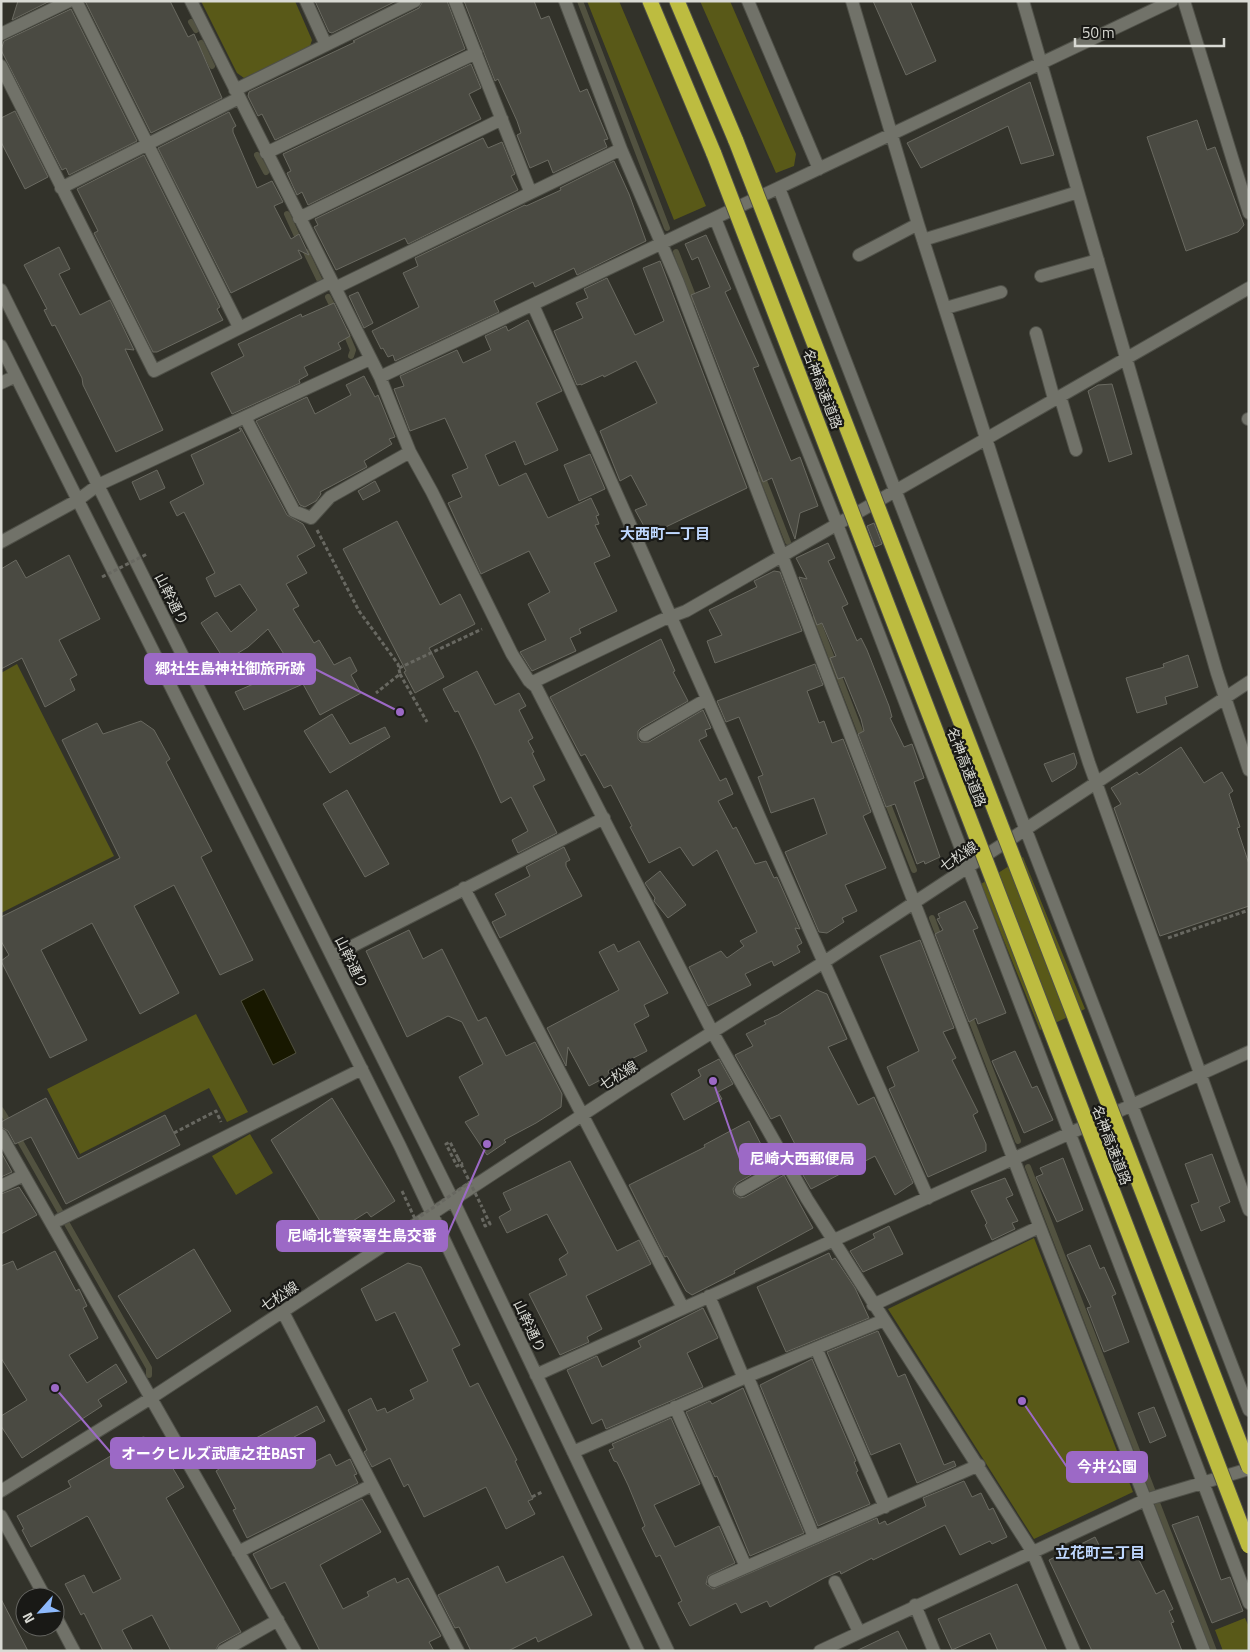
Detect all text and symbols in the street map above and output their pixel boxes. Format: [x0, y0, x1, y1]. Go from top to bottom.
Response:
scale bar [1075, 15, 1224, 47]
text: 50 m [1082, 21, 1115, 44]
street label: 名神高速道路 [798, 346, 848, 432]
district label: 大西町一丁目 [620, 522, 710, 545]
street label: 山幹通り [150, 569, 194, 629]
callout: 郷社生島神社御旅所跡 [145, 654, 315, 684]
text: 郷社生島神社御旅所跡 [155, 657, 305, 680]
street label: 名神高速道路 [942, 724, 992, 810]
street label: 七松線 [935, 836, 981, 876]
street label: 山幹通り [330, 932, 374, 992]
street label: 七松線 [595, 1055, 641, 1095]
street label: 名神高速道路 [1087, 1102, 1137, 1188]
callout: 尼崎大西郵便局 [740, 1144, 865, 1174]
text: 尼崎大西郵便局 [749, 1147, 855, 1170]
callout: 尼崎北警察署生島交番 [277, 1221, 447, 1251]
text: 尼崎北警察署生島交番 [287, 1224, 437, 1247]
street label: 七松線 [256, 1276, 302, 1316]
street label: 山幹通り [509, 1296, 551, 1356]
callout: オークヒルズ武庫之荘BAST [111, 1438, 315, 1468]
text: オークヒルズ武庫之荘BAST [121, 1442, 305, 1465]
callout: 今井公園 [1067, 1452, 1147, 1482]
text: 今井公園 [1077, 1455, 1137, 1478]
district label: 立花町三丁目 [1055, 1541, 1145, 1564]
north arrow [15, 1587, 65, 1637]
text: N [16, 1609, 40, 1627]

